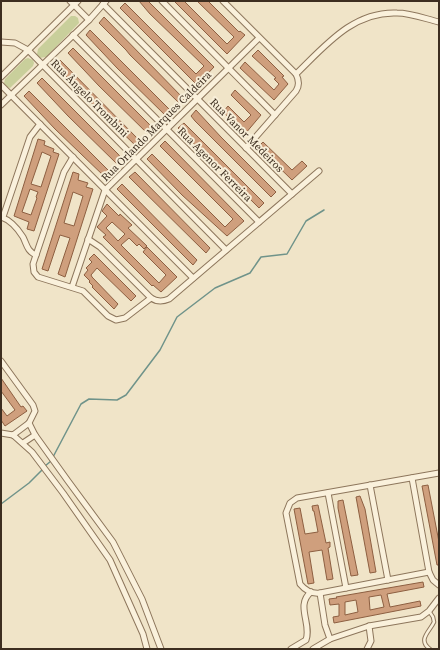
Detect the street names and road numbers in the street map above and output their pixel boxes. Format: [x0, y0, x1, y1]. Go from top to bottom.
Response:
street label: Rua Ângelo Trombini [47, 56, 132, 141]
street label: Rua Orlando Marques Caldeira [98, 68, 215, 185]
street label: Rua Vanor Medeiros [206, 95, 287, 176]
street label: Rua Agenor Ferreira [174, 124, 256, 205]

